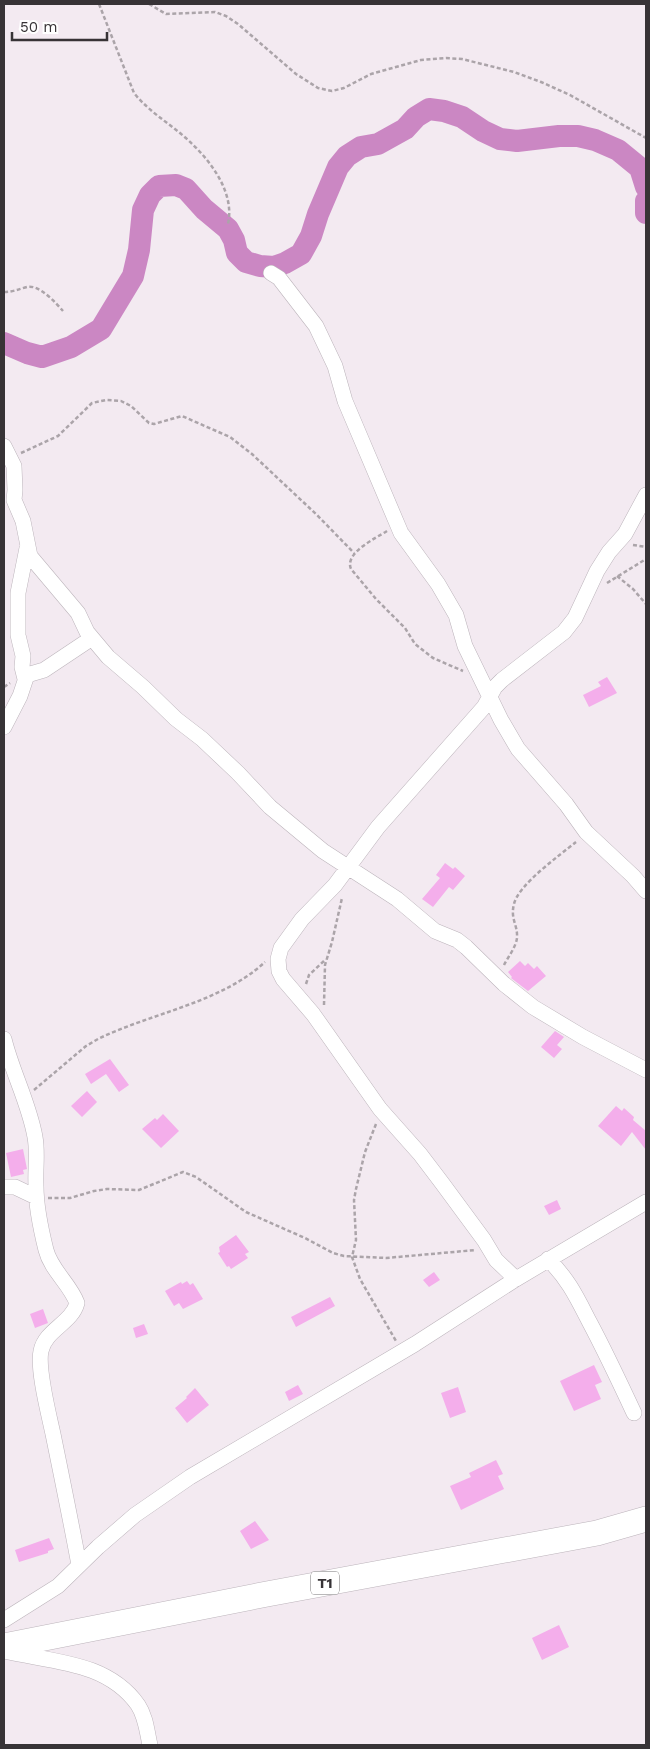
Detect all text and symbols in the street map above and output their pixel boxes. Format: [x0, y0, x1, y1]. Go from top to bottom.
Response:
scale bar [12, 10, 108, 42]
text: 50 m [20, 18, 57, 36]
road number: T1 [311, 1572, 339, 1595]

